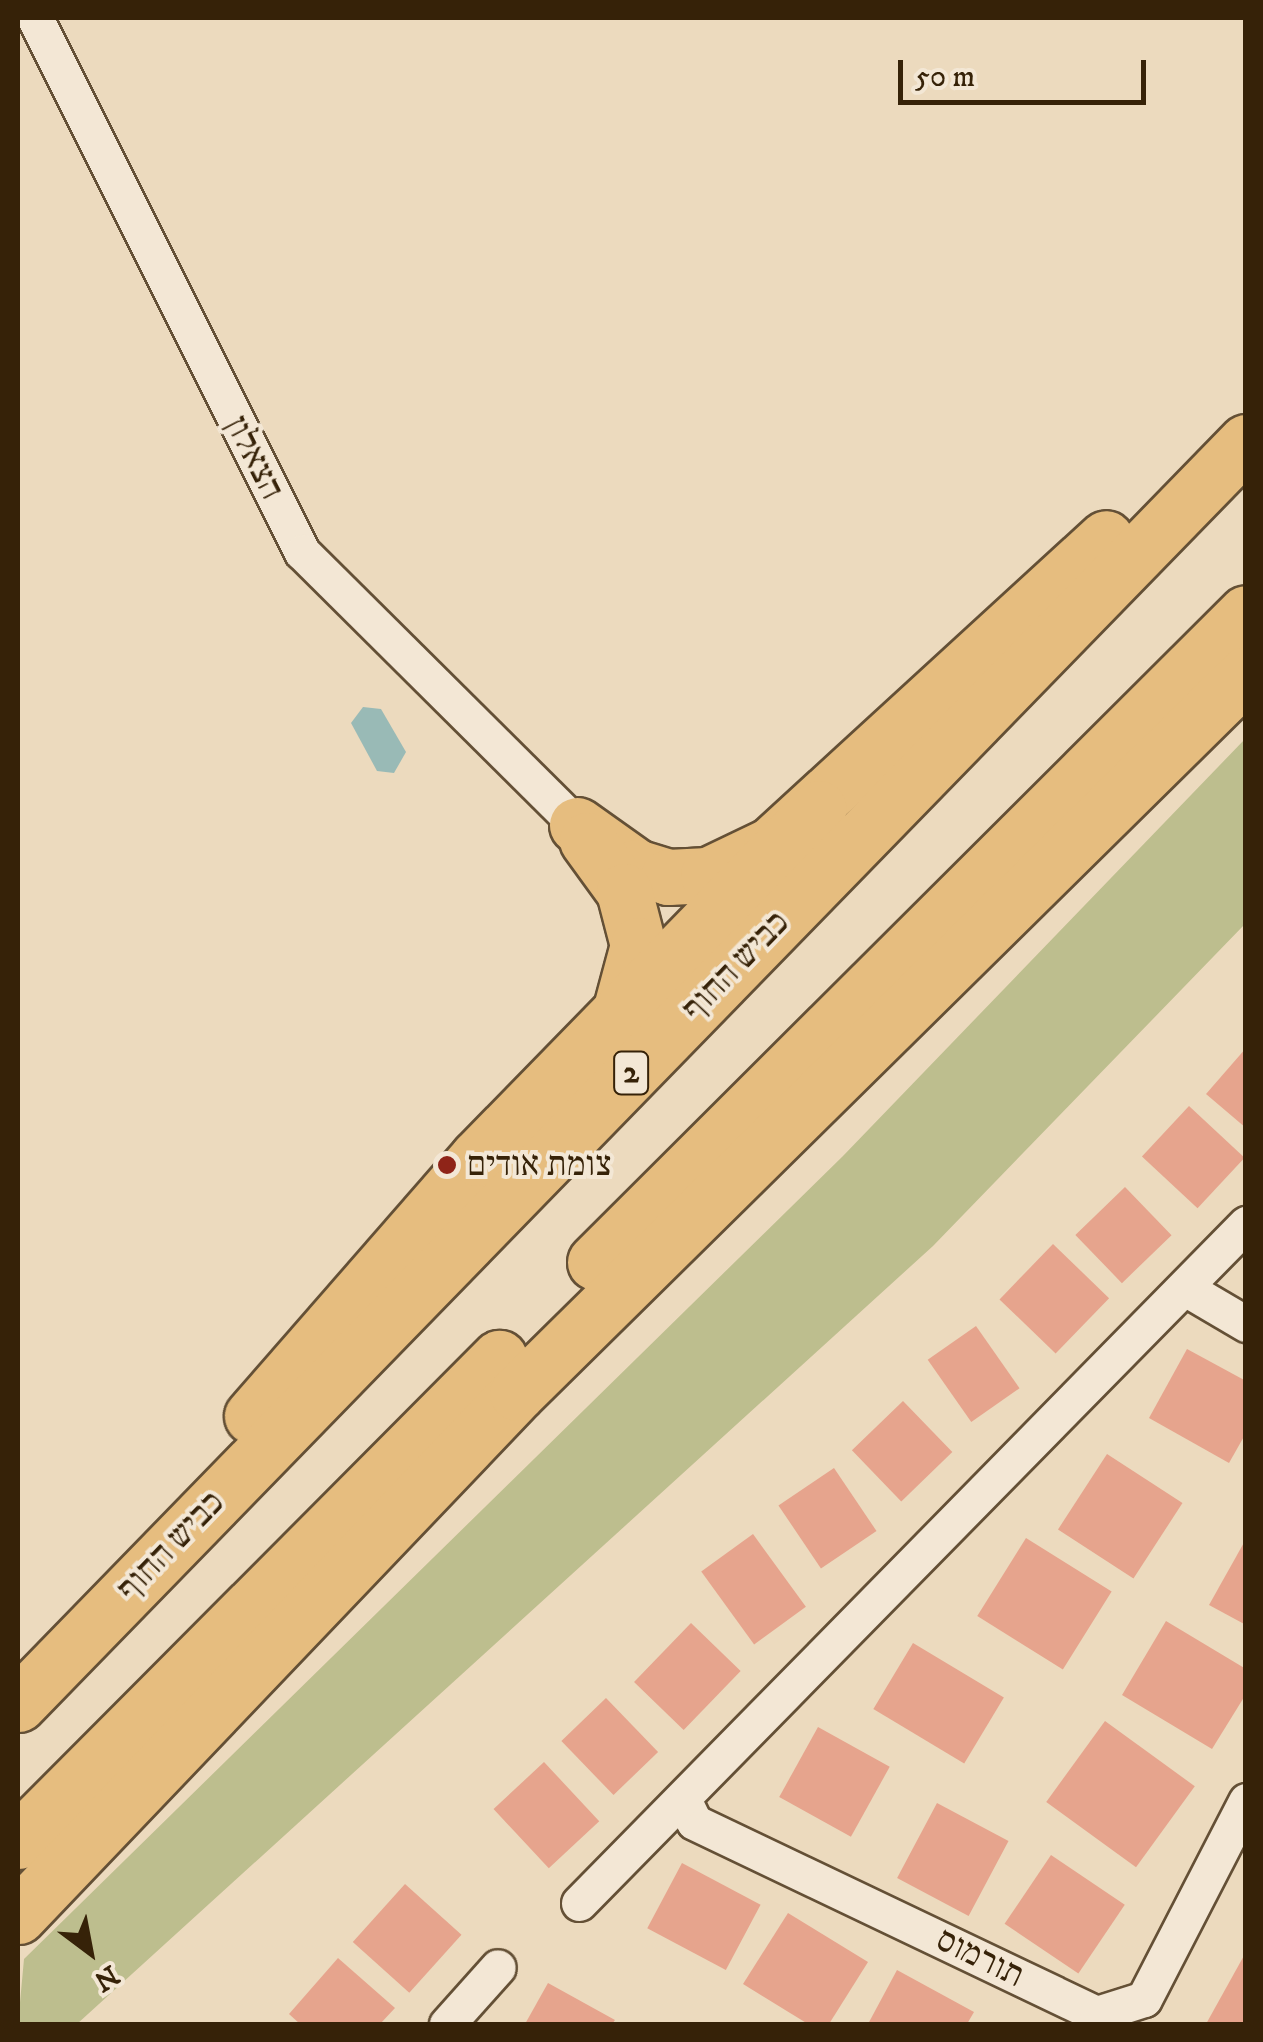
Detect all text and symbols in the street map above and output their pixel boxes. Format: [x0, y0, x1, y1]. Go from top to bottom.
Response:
scale bar [903, 40, 1150, 102]
text: 50 m [915, 59, 975, 96]
street label: הצאלון [215, 409, 293, 507]
street label: כביש החוף [674, 902, 798, 1030]
road number: 2 [611, 1046, 651, 1100]
place label: צומת אודים [467, 1144, 612, 1186]
marker: צומת אודים [436, 1154, 458, 1176]
street label: כביש החוף [109, 1482, 233, 1610]
north arrow [40, 1902, 140, 2002]
street label: תורמוס [929, 1919, 1031, 1997]
text: N [87, 1957, 125, 1999]

